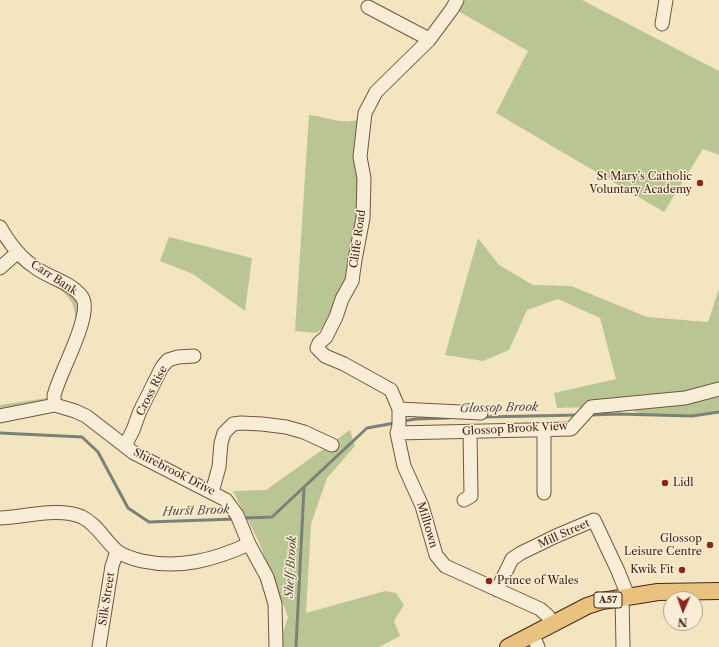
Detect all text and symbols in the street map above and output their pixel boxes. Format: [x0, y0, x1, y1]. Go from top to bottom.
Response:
place label: St Mary's Catholic Voluntary Academy [589, 170, 692, 196]
marker: St Mary's Catholic Voluntary Academy [695, 178, 705, 188]
street label: Cliffe Road [347, 209, 369, 269]
street label: Carr Bank [28, 258, 80, 298]
street label: Cross Rise [134, 364, 170, 418]
water label: Glossop Brook [460, 400, 538, 416]
street label: Glossop Brook View [462, 420, 568, 438]
street label: Shirebrook Drive [131, 446, 217, 498]
place label: Lidl [673, 476, 694, 490]
marker: Lidl [660, 478, 670, 488]
street label: Milltown [414, 500, 440, 550]
water label: Hurst Brook [162, 503, 230, 519]
street label: Mill Street [536, 517, 592, 551]
place label: Glossop Leisure Centre [624, 532, 702, 558]
water label: Shelf Brook [282, 536, 300, 598]
marker: Glossop Leisure Centre [705, 540, 715, 550]
place label: Kwik Fit [630, 563, 674, 577]
marker: Kwik Fit [677, 565, 687, 575]
street label: Silk Street [96, 571, 118, 627]
place label: Prince of Wales [497, 574, 579, 588]
marker: Prince of Wales [484, 576, 494, 586]
north arrow [663, 591, 703, 631]
road number: A57 [594, 592, 622, 608]
text: N [678, 615, 688, 629]

